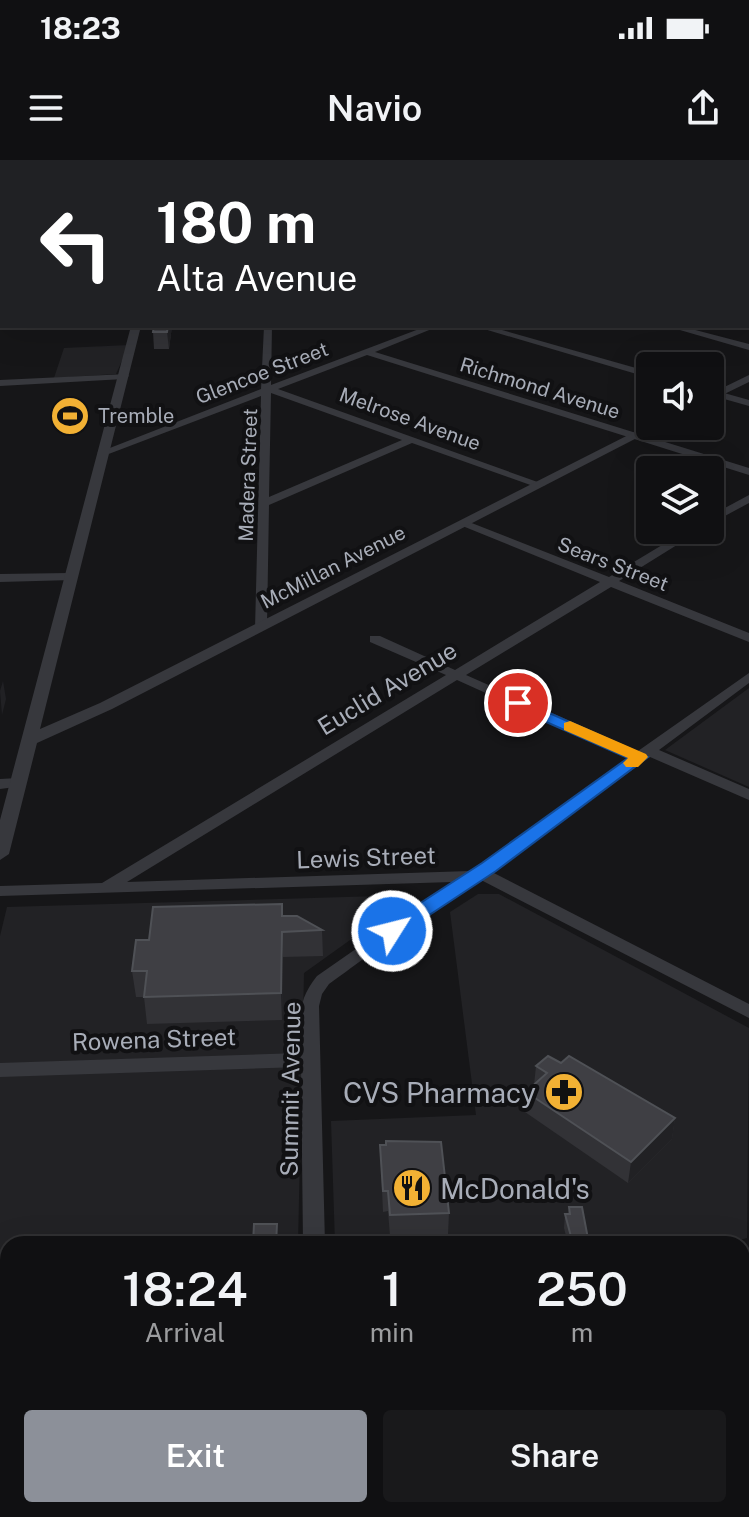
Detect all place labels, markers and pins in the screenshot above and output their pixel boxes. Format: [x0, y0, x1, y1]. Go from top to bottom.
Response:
sports icon: Tremble [49, 395, 91, 437]
place label: Tremble [98, 404, 174, 428]
pin [484, 669, 552, 737]
pharmacy icon: CVS Pharmacy [543, 1071, 585, 1113]
place label: CVS Pharmacy [343, 1076, 536, 1109]
restaurant icon: McDonald's [391, 1167, 433, 1209]
place label: McDonald's [440, 1172, 590, 1205]

